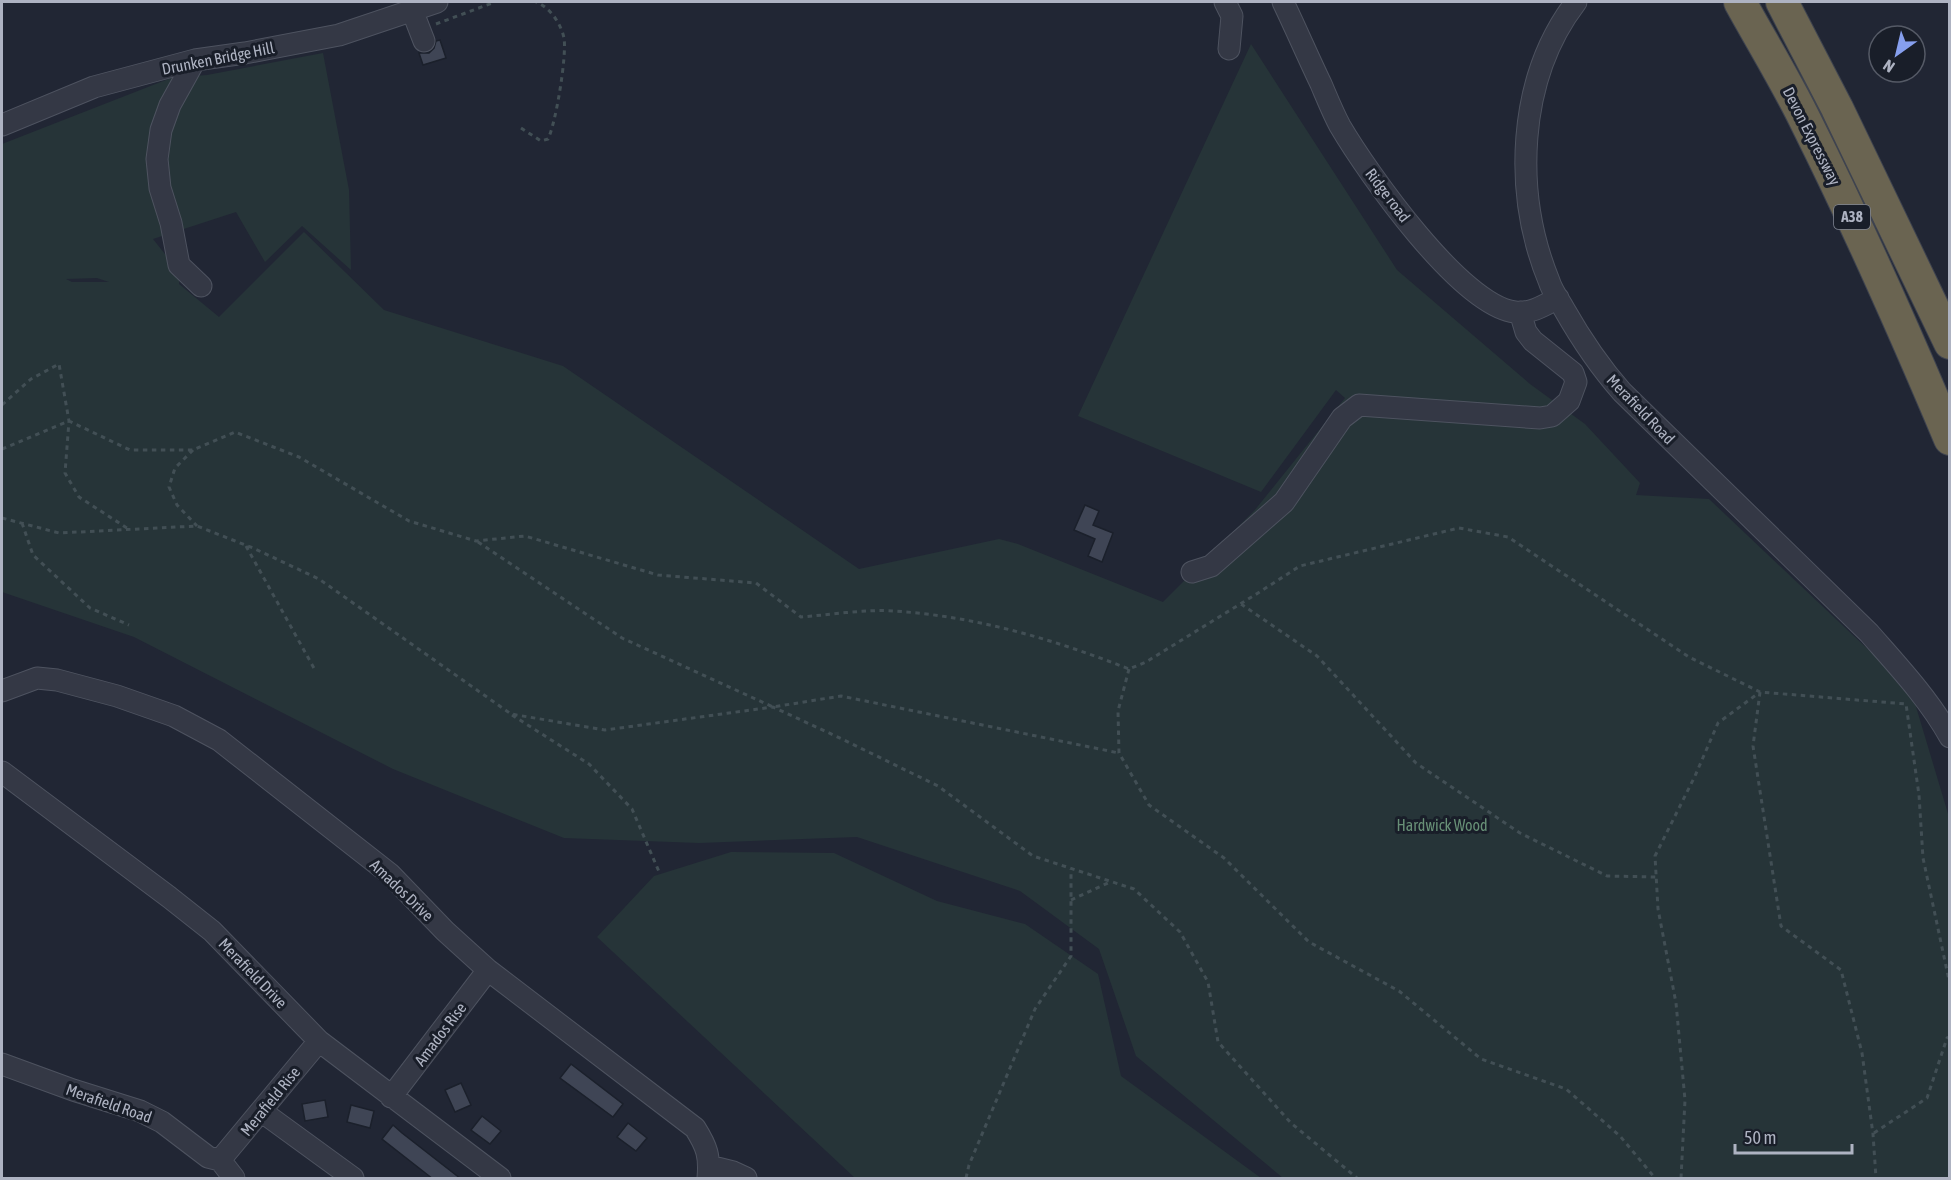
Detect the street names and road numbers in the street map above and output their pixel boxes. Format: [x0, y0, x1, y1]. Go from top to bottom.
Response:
street label: Drunken Bridge Hill [160, 38, 277, 79]
street label: Devon Expressway [1779, 84, 1845, 189]
street label: Ridge road [1361, 165, 1414, 226]
road number: A38 [1834, 205, 1870, 229]
street label: Merafield Road [1603, 371, 1679, 447]
street label: Amados Drive [367, 855, 437, 925]
street label: Merafield Drive [215, 934, 291, 1012]
street label: Amados Rise [410, 999, 470, 1069]
street label: Merafield Rise [237, 1063, 303, 1139]
street label: Merafield Road [64, 1080, 154, 1126]

